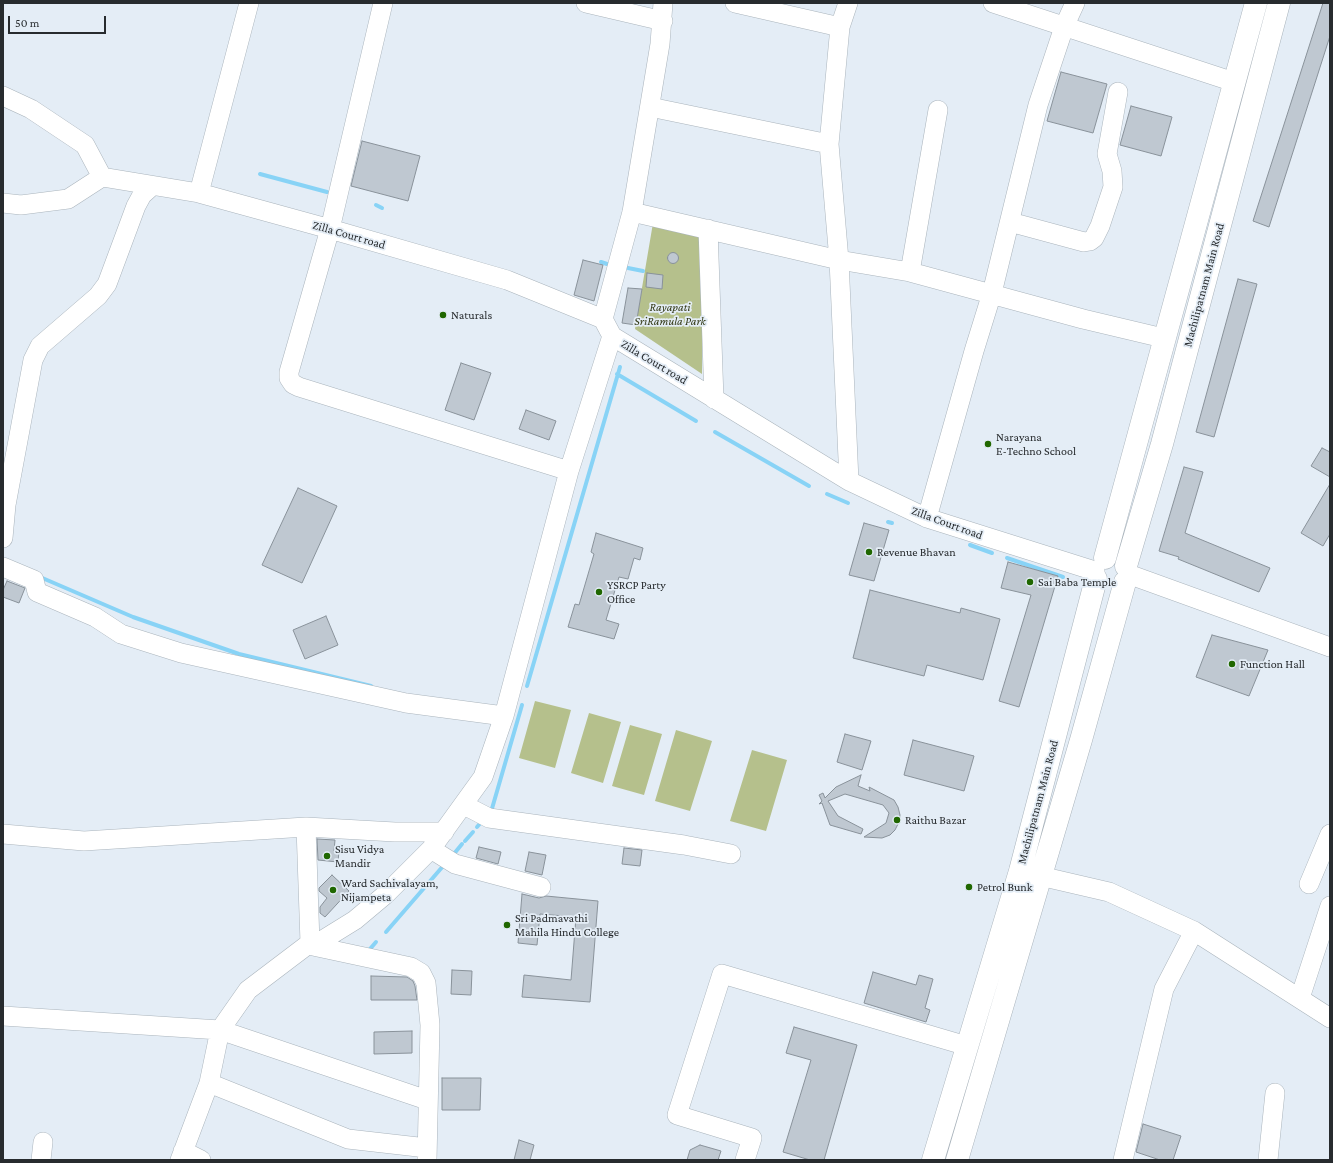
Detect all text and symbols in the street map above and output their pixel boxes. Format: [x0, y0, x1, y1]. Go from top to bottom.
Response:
scale bar [10, 8, 108, 34]
text: 50 m [15, 16, 39, 30]
street label: Zilla Court road [311, 218, 387, 252]
street label: Machilipatnam Main Road [1181, 221, 1227, 349]
park label: Rayapati SriRamula Park [634, 300, 706, 328]
place label: Naturals [451, 308, 492, 322]
marker: Naturals [438, 310, 448, 320]
street label: Zilla Court road [618, 336, 690, 388]
place label: Narayana E-Techno School [996, 430, 1076, 458]
marker: Narayana E-Techno School [983, 439, 993, 449]
street label: Zilla Court road [909, 503, 985, 543]
place label: Revenue Bhavan [877, 545, 956, 559]
marker: Revenue Bhavan [864, 547, 874, 557]
place label: Sai Baba Temple [1038, 575, 1116, 589]
marker: Sai Baba Temple [1025, 577, 1035, 587]
place label: YSRCP Party Office [607, 578, 666, 606]
marker: YSRCP Party Office [594, 587, 604, 597]
place label: Function Hall [1240, 657, 1305, 671]
marker: Function Hall [1227, 659, 1237, 669]
street label: Machilipatnam Main Road [1015, 738, 1061, 866]
place label: Raithu Bazar [905, 813, 966, 827]
marker: Raithu Bazar [892, 815, 902, 825]
place label: Sisu Vidya Mandir [335, 842, 384, 870]
marker: Sisu Vidya Mandir [322, 851, 332, 861]
place label: Ward Sachivalayam, Nijampeta [341, 876, 438, 904]
place label: Petrol Bunk [977, 880, 1032, 894]
marker: Petrol Bunk [964, 882, 974, 892]
marker: Ward Sachivalayam, Nijampeta [328, 885, 338, 895]
place label: Sri Padmavathi Mahila Hindu College [515, 911, 619, 939]
marker: Sri Padmavathi Mahila Hindu College [502, 920, 512, 930]

